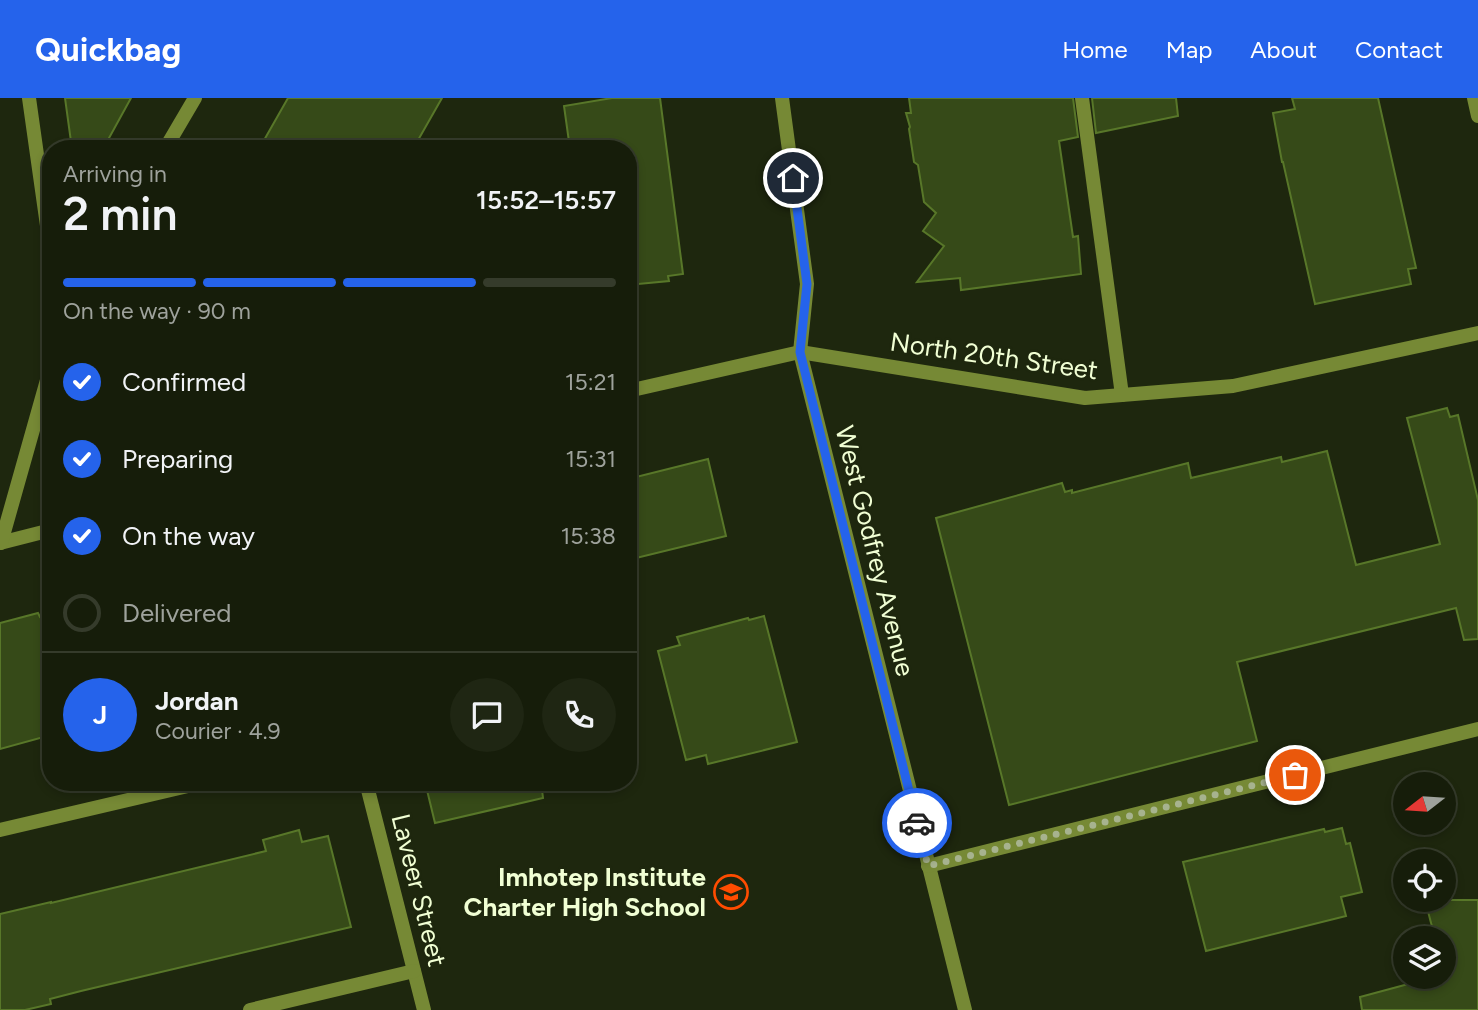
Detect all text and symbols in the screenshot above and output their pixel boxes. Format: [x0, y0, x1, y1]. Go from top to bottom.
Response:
text: Quickbag [35, 30, 181, 69]
text: Home [1062, 35, 1128, 64]
text: Map [1166, 35, 1212, 64]
text: About [1250, 35, 1317, 64]
text: Contact [1355, 35, 1443, 64]
pin [763, 148, 823, 208]
icon: home [774, 159, 812, 197]
text: Arriving in [63, 160, 167, 188]
text: 15:52–15:57 [476, 184, 616, 216]
text: 2 min [63, 186, 178, 242]
text: On the way · 90 m [63, 297, 251, 325]
street label: North 20th Street [888, 326, 1100, 386]
icon: check [63, 363, 101, 401]
text: Confirmed [122, 366, 246, 398]
text: 15:21 [565, 368, 616, 396]
street label: West Godfrey Avenue [828, 423, 922, 679]
icon: check [63, 440, 101, 478]
text: Preparing [122, 443, 233, 475]
text: 15:31 [565, 445, 616, 473]
icon: check [63, 517, 101, 555]
text: On the way [122, 520, 255, 552]
text: 15:38 [561, 522, 616, 550]
text: Delivered [122, 597, 231, 629]
button: chat [450, 678, 524, 752]
button: phone [542, 678, 616, 752]
text: Jordan [155, 685, 238, 717]
text: J [93, 699, 107, 731]
text: Courier · 4.9 [155, 717, 281, 745]
pin [1265, 745, 1325, 805]
icon: bag [1276, 756, 1314, 794]
north arrow [1393, 772, 1456, 835]
map controls [1393, 772, 1456, 989]
courier [882, 788, 952, 858]
icon: car [898, 804, 936, 842]
street label: Laveer Street [385, 810, 453, 970]
button: locate [1393, 849, 1456, 912]
place label: Imhotep Institute Charter High School [464, 861, 706, 923]
school or university icon: Imhotep Institute Charter High School [712, 873, 750, 911]
button: layers [1393, 926, 1456, 989]

